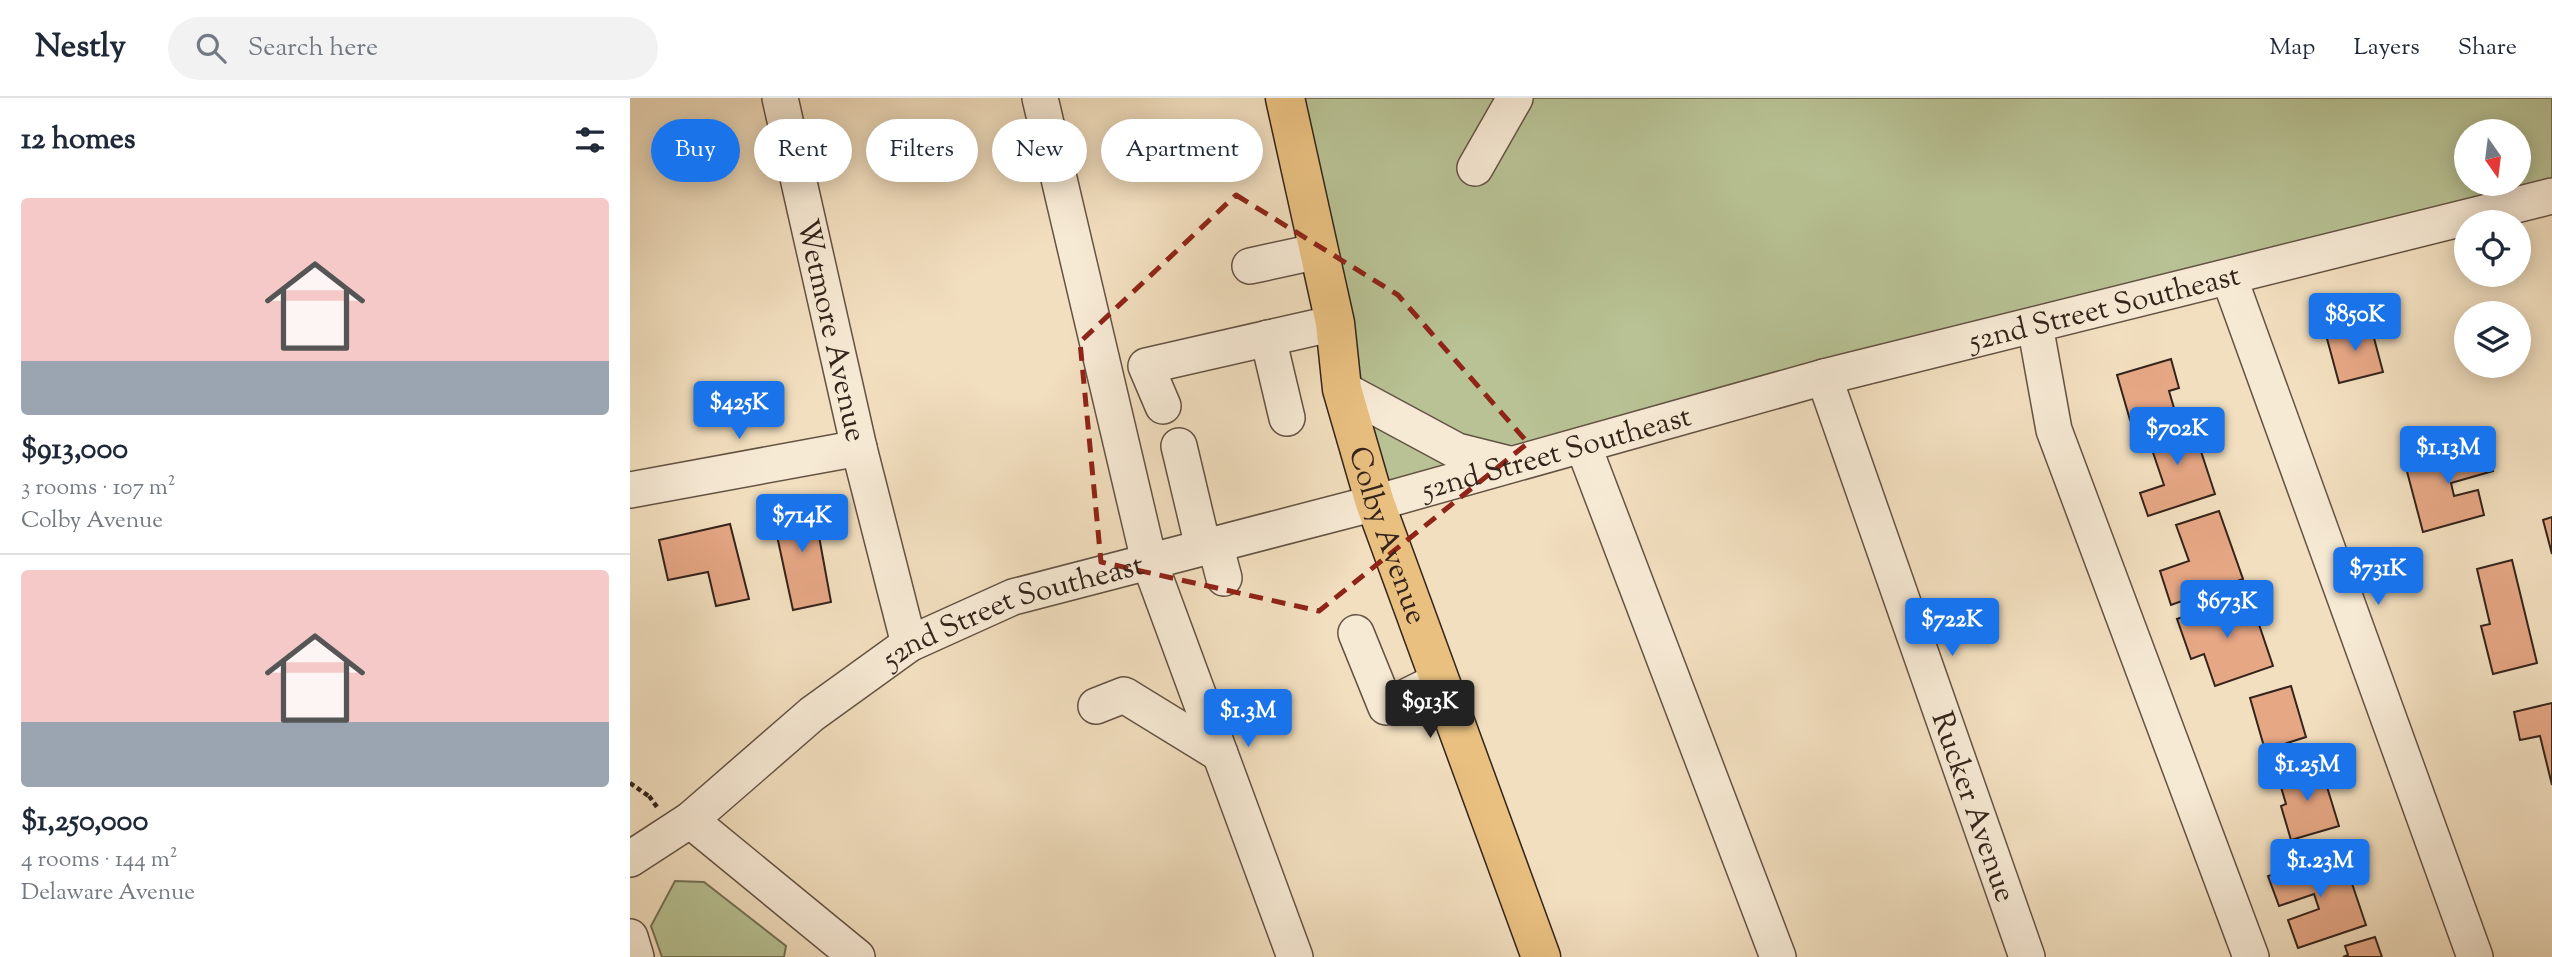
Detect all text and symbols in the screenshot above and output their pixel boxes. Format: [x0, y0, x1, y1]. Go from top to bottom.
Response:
search box [168, 17, 658, 80]
text: Nestly [35, 24, 126, 72]
icon: search [192, 29, 230, 67]
text: Search here [248, 30, 378, 67]
text: Map [2269, 31, 2315, 65]
text: Layers [2353, 31, 2420, 65]
text: Share [2458, 31, 2517, 65]
text: 12 homes [21, 119, 136, 162]
chip: Buy [651, 119, 740, 182]
chip: Rent [754, 119, 852, 182]
chip: Filters [866, 119, 978, 182]
chip: New [992, 119, 1087, 182]
chip: Apartment [1101, 119, 1263, 182]
north arrow [2454, 119, 2530, 196]
map controls [2454, 119, 2531, 378]
icon: filters [571, 121, 609, 159]
button: locate [2454, 210, 2531, 287]
street label: Wetmore Avenue [784, 215, 876, 446]
icon: home [252, 243, 378, 369]
street label: 52nd Street Southeast [1963, 255, 2245, 365]
pin: $850K [2306, 294, 2404, 353]
text: $850K [2325, 299, 2385, 332]
button: layers [2454, 301, 2531, 378]
pin: $425K [690, 382, 788, 441]
text: $425K [709, 387, 769, 420]
street label: 52nd Street Southeast [1415, 396, 1696, 513]
pin: $702K [2128, 408, 2226, 467]
text: $702K [2146, 413, 2208, 446]
pin: $1.13M [2391, 426, 2505, 486]
text: $913,000 [21, 429, 128, 472]
text: $1.13M [2416, 432, 2480, 465]
street label: Colby Avenue [1336, 442, 1437, 631]
text: 3 rooms · 107 m² [21, 472, 176, 505]
pin: $714K [753, 494, 851, 554]
text: $714K [772, 500, 832, 533]
text: Colby Avenue [21, 505, 163, 538]
street label: 52nd Street Southeast [872, 545, 1149, 682]
pin: $731K [2329, 547, 2427, 607]
text: $731K [2349, 553, 2407, 586]
pin: $673K [2178, 580, 2276, 640]
text: $673K [2196, 586, 2258, 619]
pin: $722K [1903, 598, 2001, 658]
text: $722K [1921, 604, 1983, 637]
icon: home [252, 615, 378, 741]
pin: $913K [1381, 680, 1479, 740]
text: $913K [1401, 686, 1459, 719]
pin: $1.3M [1199, 690, 1297, 749]
text: $1.3M [1220, 695, 1276, 728]
street label: Rucker Avenue [1919, 706, 2025, 908]
pin: $1.25M [2250, 744, 2364, 803]
text: $1.25M [2274, 749, 2340, 782]
text: $1,250,000 [21, 801, 148, 844]
pin: $1.23M [2263, 840, 2377, 899]
text: 4 rooms · 144 m² [21, 844, 178, 877]
text: $1.23M [2286, 845, 2354, 878]
text: Delaware Avenue [21, 877, 195, 910]

